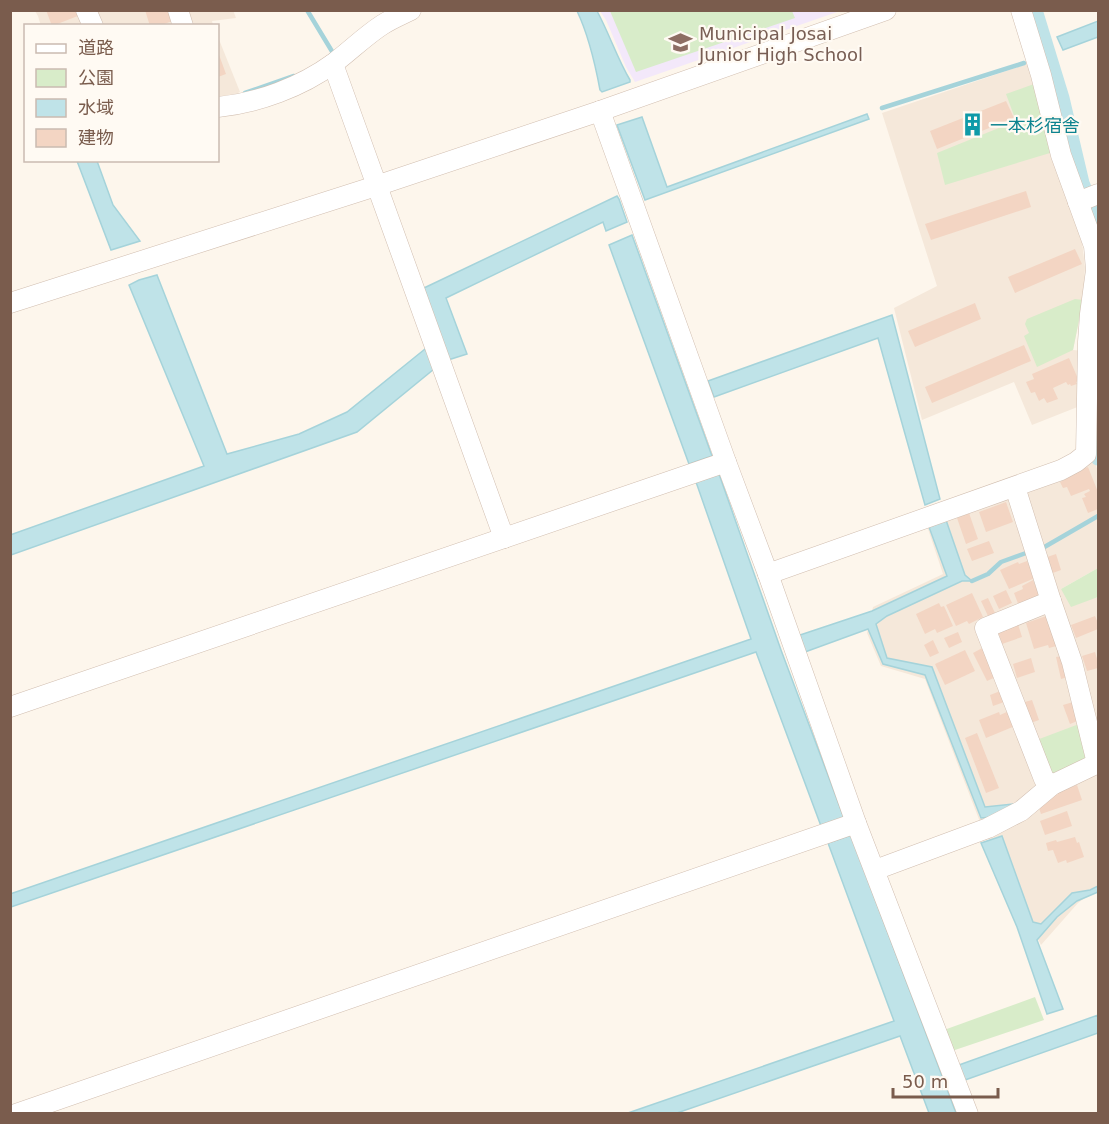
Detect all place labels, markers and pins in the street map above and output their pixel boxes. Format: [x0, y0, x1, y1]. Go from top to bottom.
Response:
place label: Municipal Josai Junior High School [698, 23, 863, 65]
school or university icon: Municipal Josai Junior High School [668, 30, 694, 56]
building icon: 一本杉宿舎 [959, 112, 985, 138]
place label: 一本杉宿舎 [990, 115, 1080, 136]

